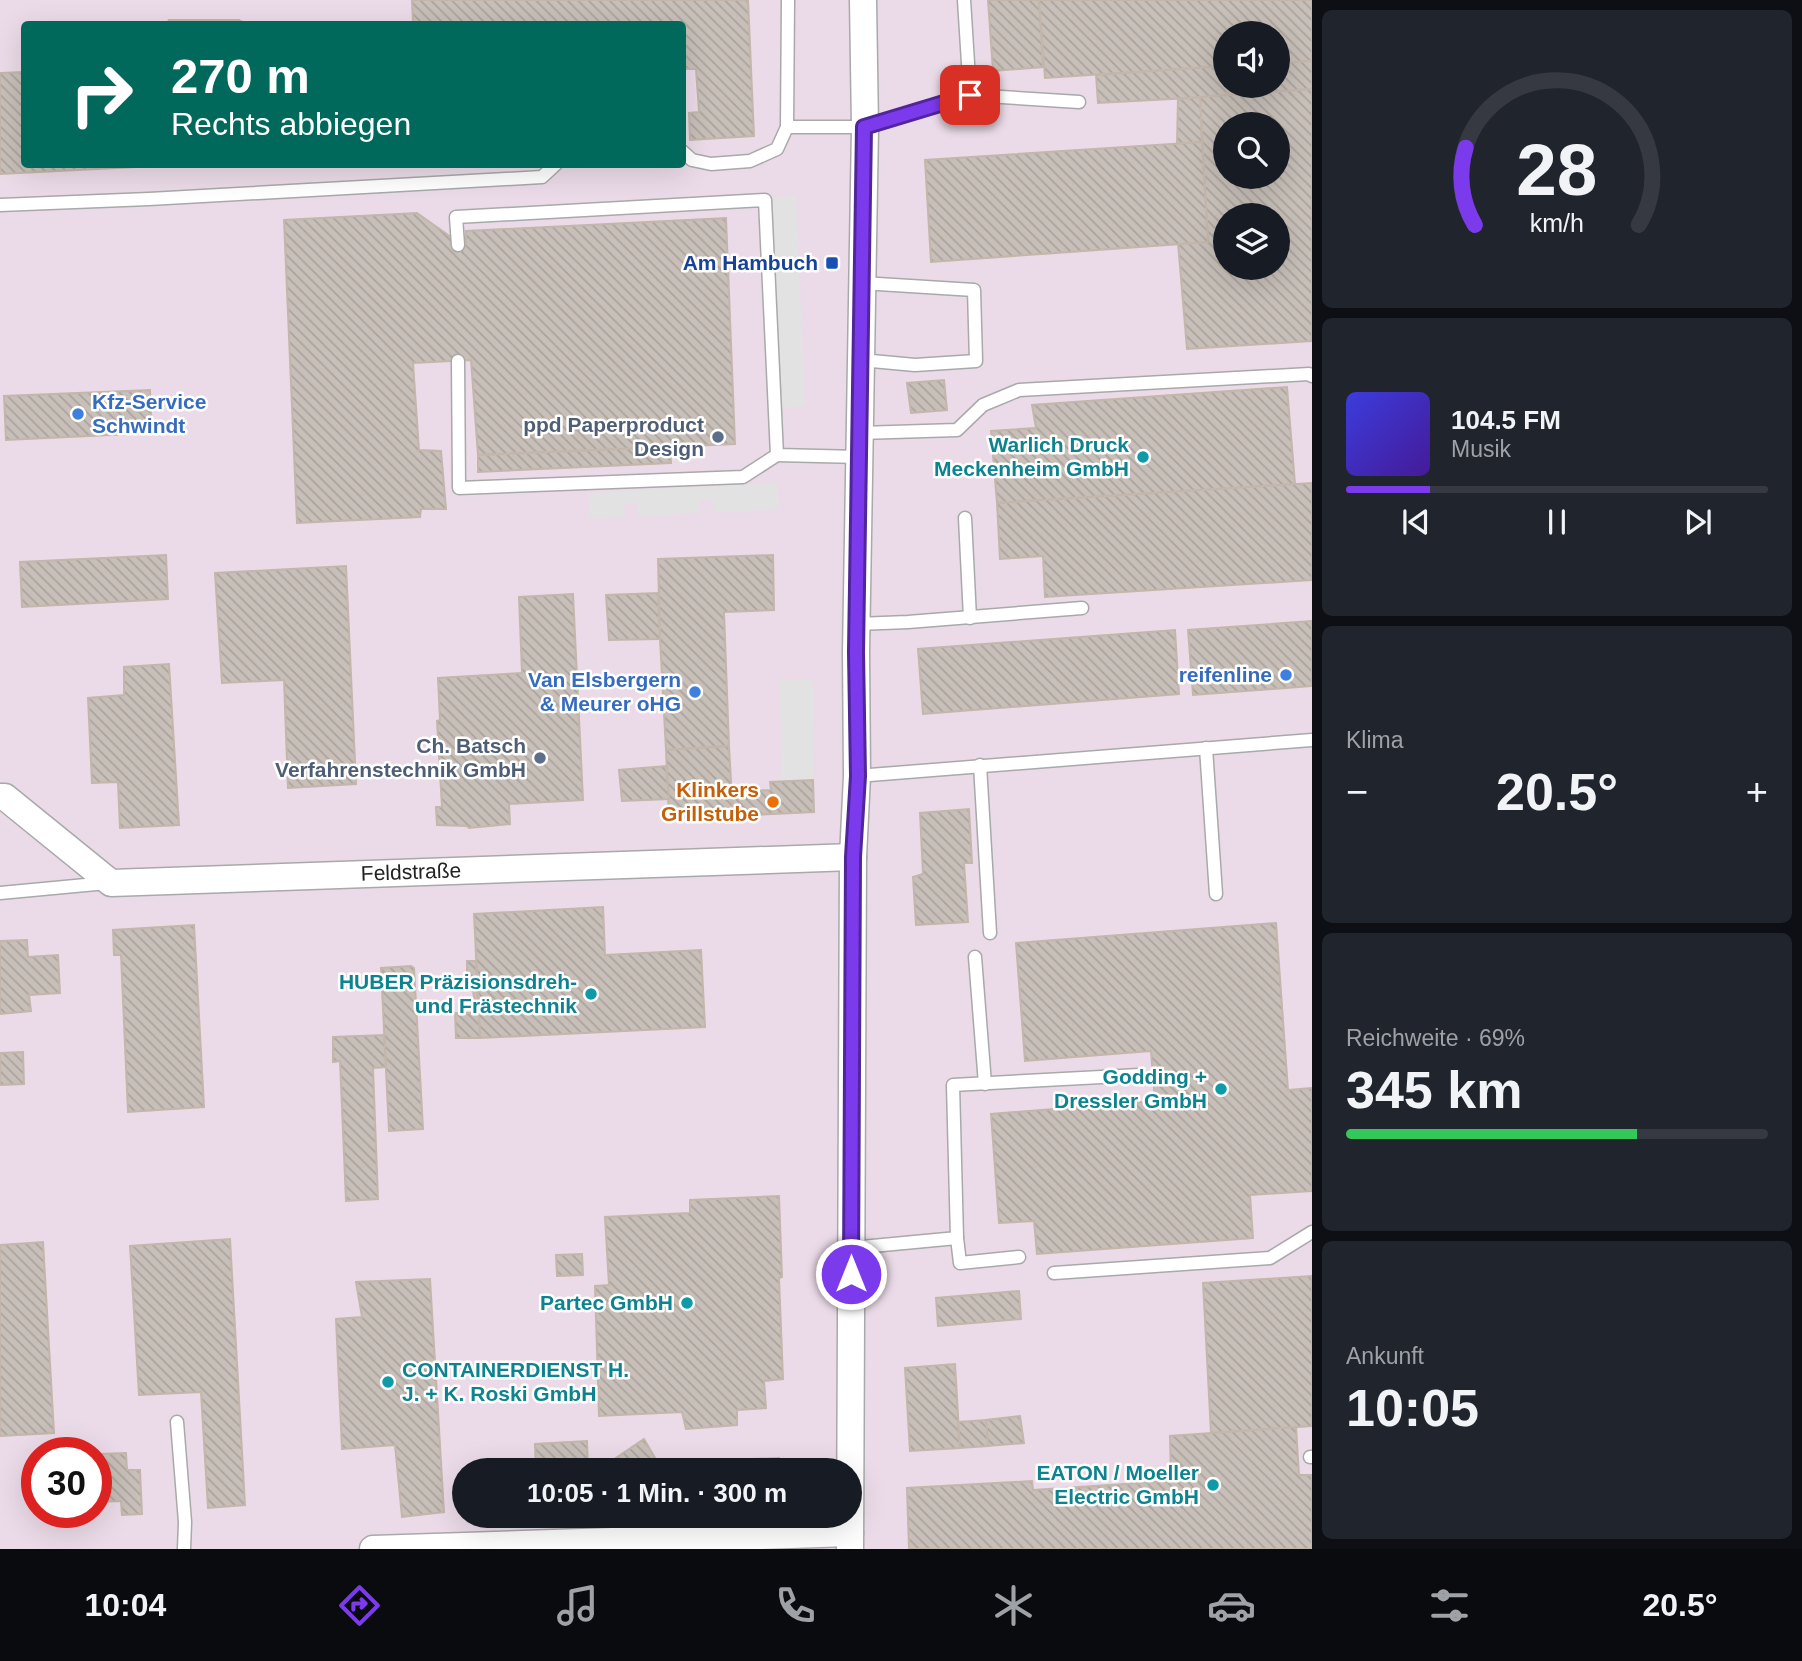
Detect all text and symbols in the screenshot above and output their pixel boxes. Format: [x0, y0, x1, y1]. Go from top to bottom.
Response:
map controls [1213, 21, 1290, 280]
button: sound [1213, 21, 1290, 98]
icon: right [56, 49, 147, 140]
text: 270 m [171, 49, 310, 103]
pin [940, 65, 1000, 125]
icon: arrive [951, 76, 989, 114]
text: Rechts abbiegen [171, 106, 411, 142]
button: search [1213, 112, 1290, 189]
text: 28 [1517, 129, 1597, 210]
button: layers [1213, 203, 1290, 280]
text: km/h [1530, 209, 1584, 237]
place label: Am Hambuch [683, 251, 818, 274]
marker: Am Hambuch [824, 255, 840, 271]
place label: Kfz-Service Schwindt [92, 390, 206, 437]
text: 104.5 FM [1451, 405, 1561, 435]
marker: Kfz-Service Schwindt [70, 406, 86, 422]
place label: ppd Paperproduct Design [523, 413, 704, 460]
marker: ppd Paperproduct Design [710, 429, 726, 445]
place label: Warlich Druck Meckenheim GmbH [934, 433, 1129, 480]
text: Musik [1451, 436, 1511, 462]
marker: Warlich Druck Meckenheim GmbH [1135, 449, 1151, 465]
icon: previous [1397, 503, 1435, 541]
icon: pause [1538, 503, 1576, 541]
icon: next [1679, 503, 1717, 541]
place label: reifenline [1179, 663, 1272, 686]
marker: reifenline [1278, 667, 1294, 683]
place label: Van Elsbergern & Meurer oHG [528, 668, 681, 715]
marker: Van Elsbergern & Meurer oHG [687, 684, 703, 700]
text: Klima [1346, 727, 1404, 753]
place label: Ch. Batsch Verfahrenstechnik GmbH [275, 734, 526, 781]
marker: Ch. Batsch Verfahrenstechnik GmbH [532, 750, 548, 766]
text: 20.5° [1496, 763, 1618, 821]
text: − [1346, 771, 1368, 813]
text: + [1746, 771, 1768, 813]
place label: Klinkers Grillstube [661, 778, 759, 825]
marker: Klinkers Grillstube [765, 794, 781, 810]
street label: Feldstraße [360, 858, 462, 885]
place label: HUBER Präzisionsdreh- und Frästechnik [339, 970, 577, 1017]
marker: HUBER Präzisionsdreh- und Frästechnik [583, 986, 599, 1002]
text: Reichweite · 69% [1346, 1025, 1525, 1051]
text: 345 km [1346, 1061, 1522, 1119]
place label: Godding + Dressler GmbH [1054, 1065, 1207, 1112]
marker: Godding + Dressler GmbH [1213, 1081, 1229, 1097]
position arrow [814, 1237, 888, 1311]
place label: Partec GmbH [540, 1291, 673, 1314]
marker: Partec GmbH [679, 1295, 695, 1311]
text: Ankunft [1346, 1343, 1424, 1369]
place label: CONTAINERDIENST H. J. + K. Roski GmbH [402, 1358, 629, 1405]
marker: CONTAINERDIENST H. J. + K. Roski GmbH [380, 1374, 396, 1390]
text: 10:05 [1346, 1379, 1479, 1437]
speed limit sign: 30 [21, 1437, 112, 1528]
place label: EATON / Moeller Electric GmbH [1036, 1461, 1199, 1508]
marker: EATON / Moeller Electric GmbH [1205, 1477, 1221, 1493]
text: 10:05 · 1 Min. · 300 m [527, 1478, 787, 1508]
icon: directions [335, 1581, 384, 1630]
icon: music [553, 1581, 602, 1630]
icon: phone [771, 1581, 820, 1630]
icon: climate [989, 1581, 1038, 1630]
icon: car [1207, 1581, 1256, 1630]
icon: filters [1425, 1581, 1474, 1630]
text: 10:04 [84, 1587, 166, 1623]
text: 20.5° [1642, 1587, 1717, 1623]

